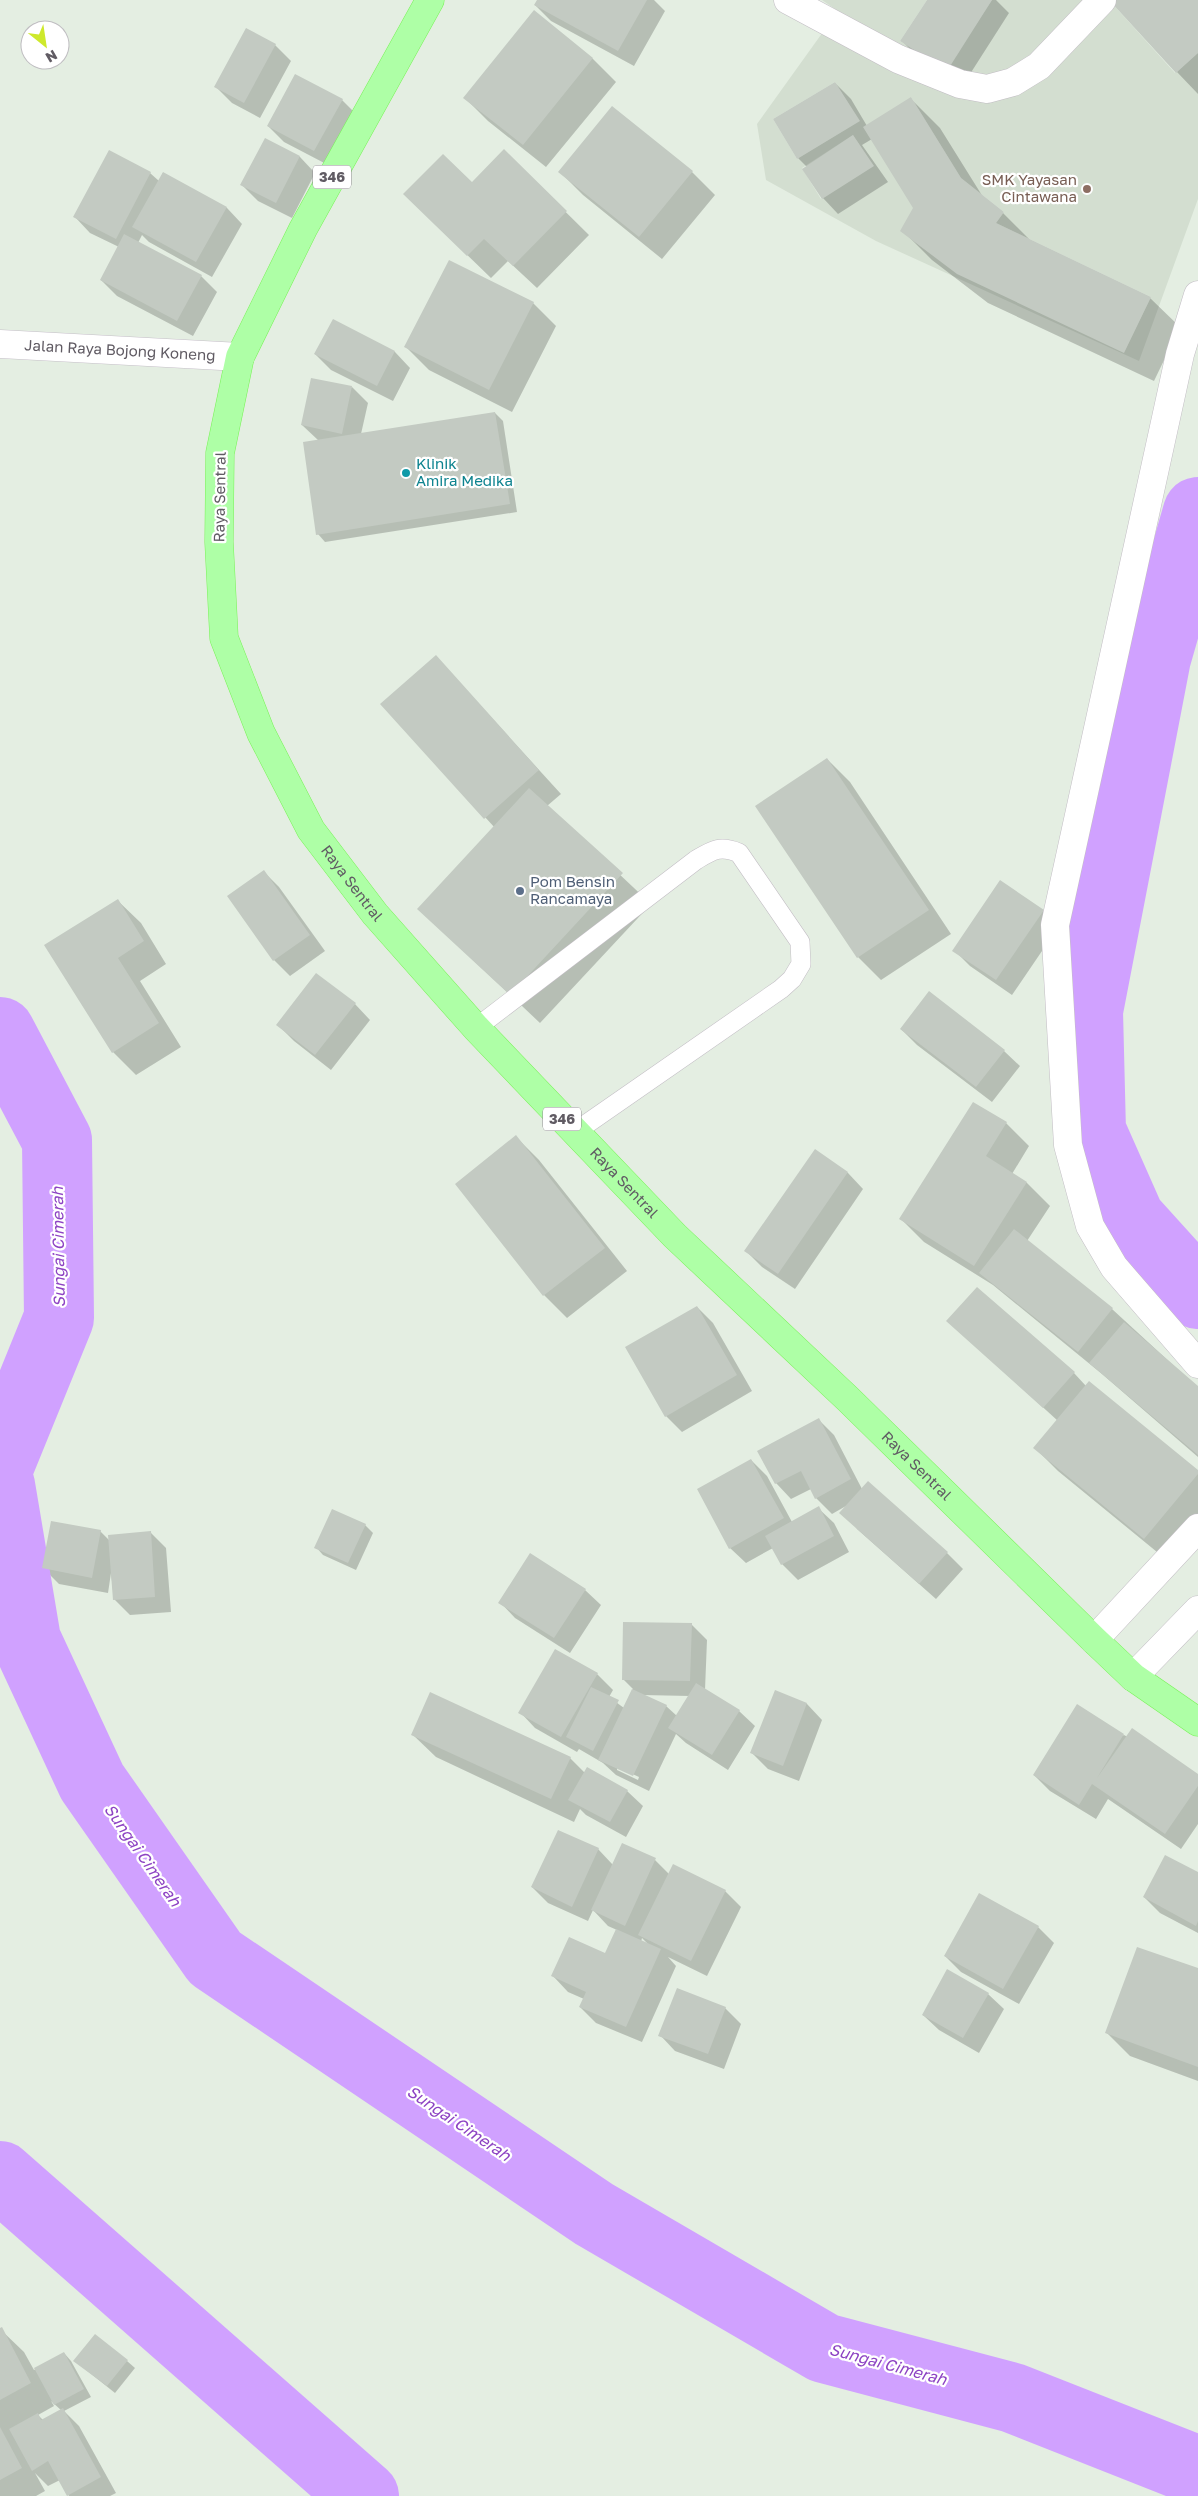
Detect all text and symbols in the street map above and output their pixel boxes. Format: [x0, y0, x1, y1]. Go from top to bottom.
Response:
north arrow [20, 20, 70, 70]
text: N [43, 47, 61, 67]
road number: 346 [313, 166, 351, 188]
place label: SMK Yayasan Cintawana [982, 170, 1077, 205]
marker: SMK Yayasan Cintawana [1081, 183, 1093, 195]
street label: Jalan Raya Bojong Koneng [24, 335, 216, 364]
street label: Raya Sentral [209, 451, 229, 543]
place label: Klinik Amira Medika [416, 454, 513, 489]
marker: Klinik Amira Medika [400, 467, 412, 479]
street label: Raya Sentral [318, 841, 387, 925]
place label: Pom Bensin Rancamaya [530, 872, 615, 907]
marker: Pom Bensin Rancamaya [514, 885, 526, 897]
road number: 346 [543, 1108, 581, 1130]
street label: Raya Sentral [587, 1143, 663, 1221]
water label: Sungai Cimerah [47, 1185, 69, 1307]
street label: Raya Sentral [878, 1427, 956, 1504]
water label: Sungai Cimerah [100, 1800, 186, 1911]
water label: Sungai Cimerah [403, 2081, 516, 2166]
water label: Sungai Cimerah [827, 2339, 950, 2390]

